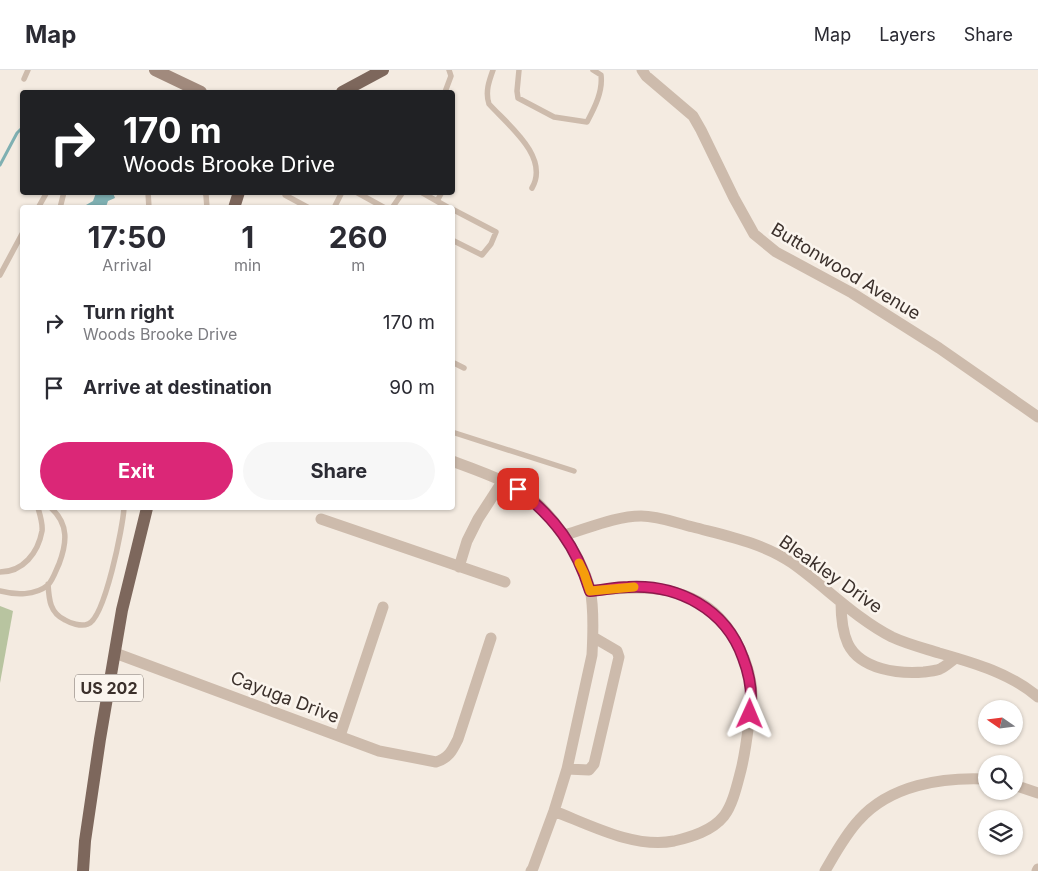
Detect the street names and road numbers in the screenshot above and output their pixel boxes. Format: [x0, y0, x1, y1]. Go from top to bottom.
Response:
street label: Buttonwood Avenue [768, 218, 924, 324]
street label: Bleakley Drive [775, 531, 887, 617]
street label: Cayuga Drive [228, 667, 342, 727]
road number: US 202 [75, 674, 143, 702]

